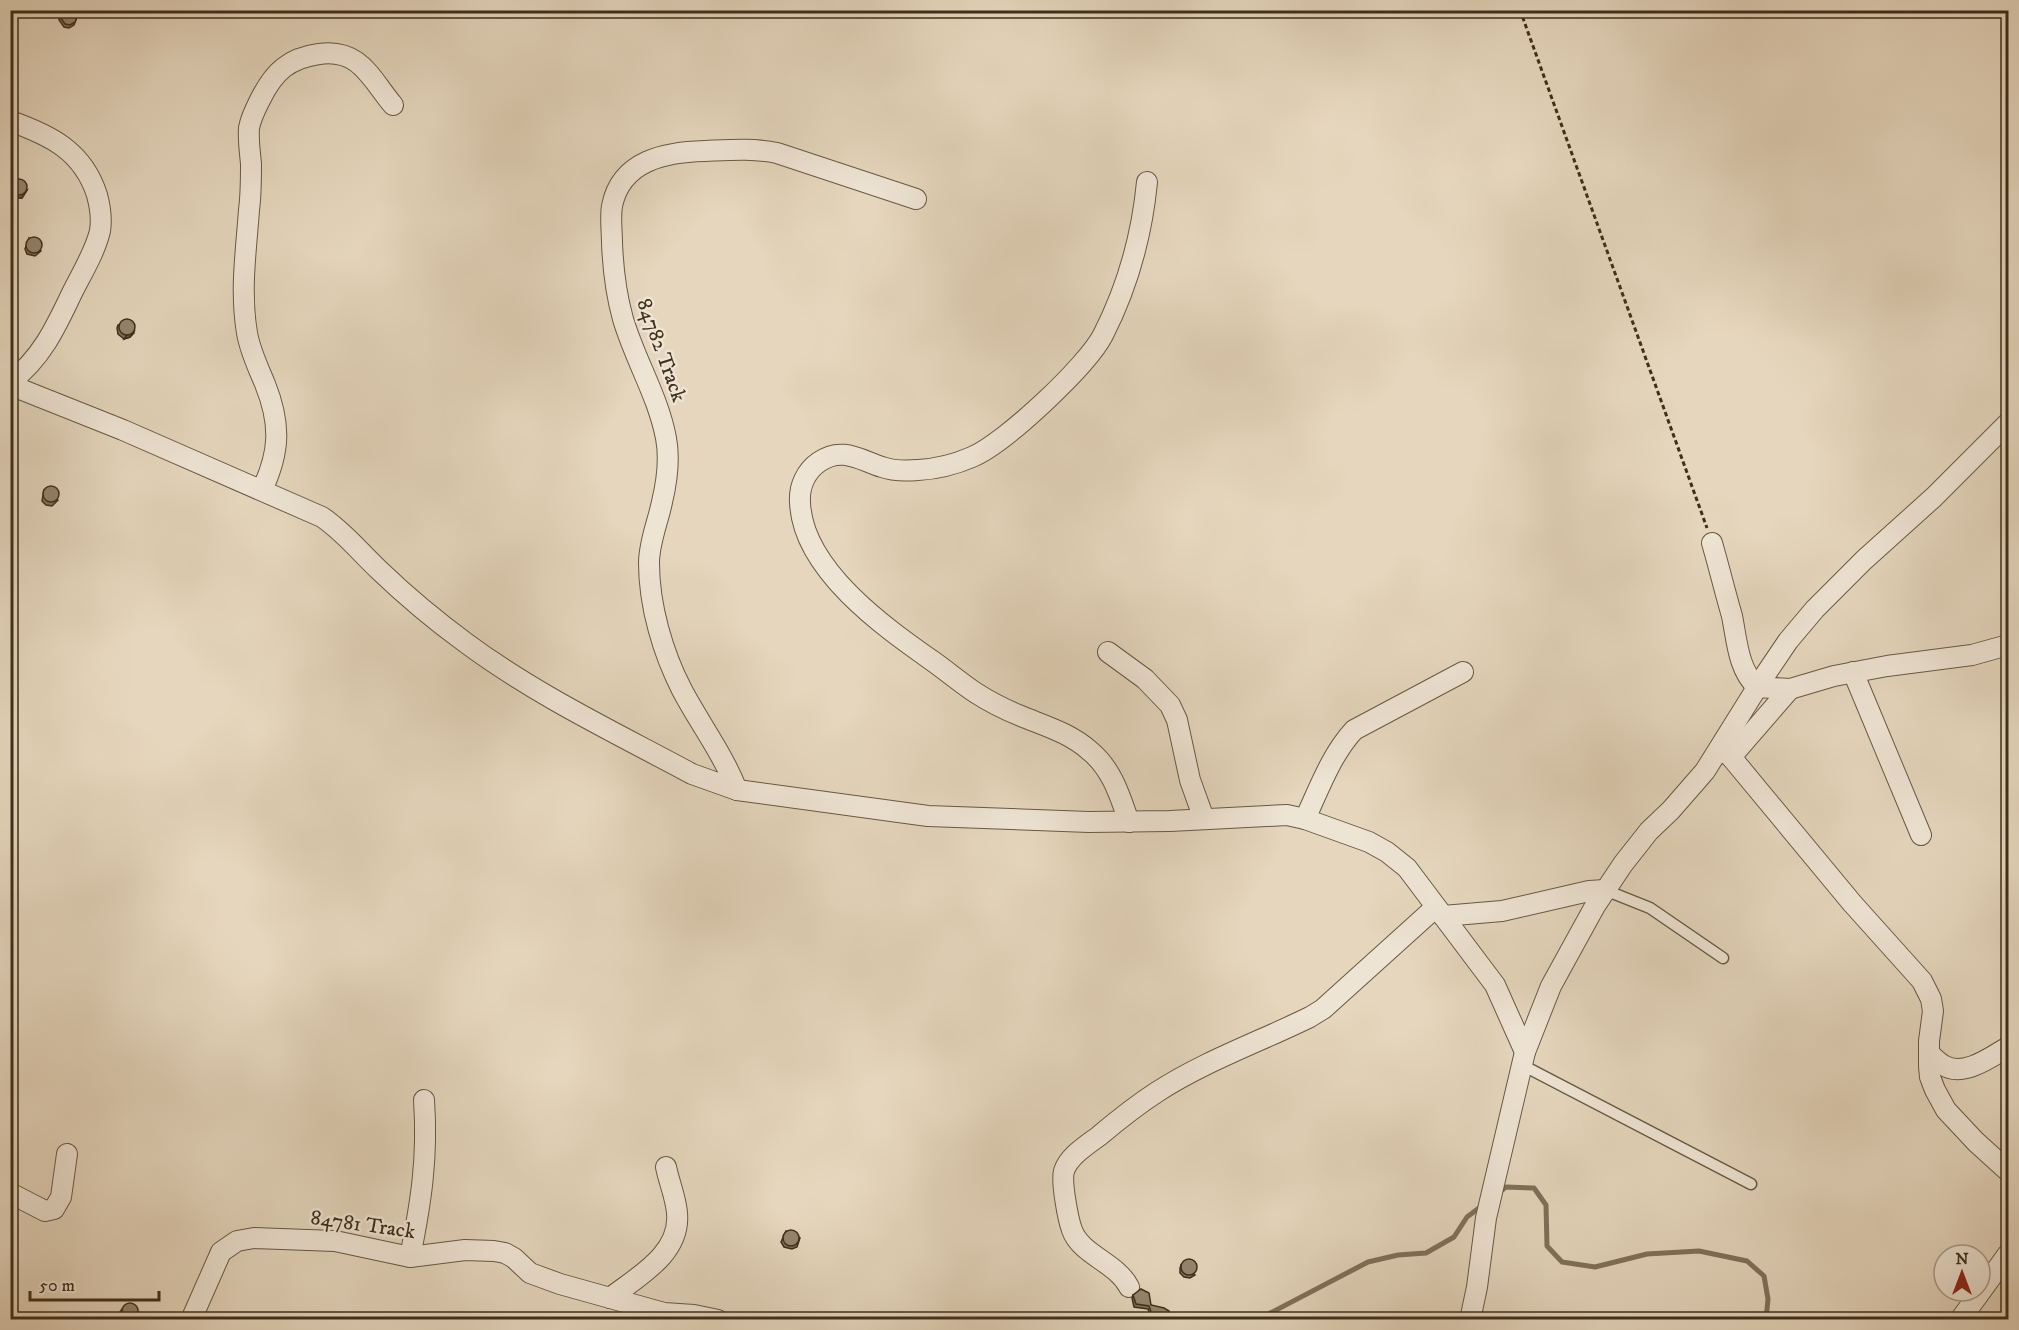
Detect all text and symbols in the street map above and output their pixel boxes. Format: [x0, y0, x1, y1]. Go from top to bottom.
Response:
street label: 84782 Track [630, 295, 692, 406]
street label: 84781 Track [309, 1205, 418, 1245]
north arrow [1932, 1243, 1992, 1303]
text: N [1955, 1249, 1969, 1269]
scale bar [30, 1264, 159, 1302]
text: 50 m [39, 1275, 75, 1297]

